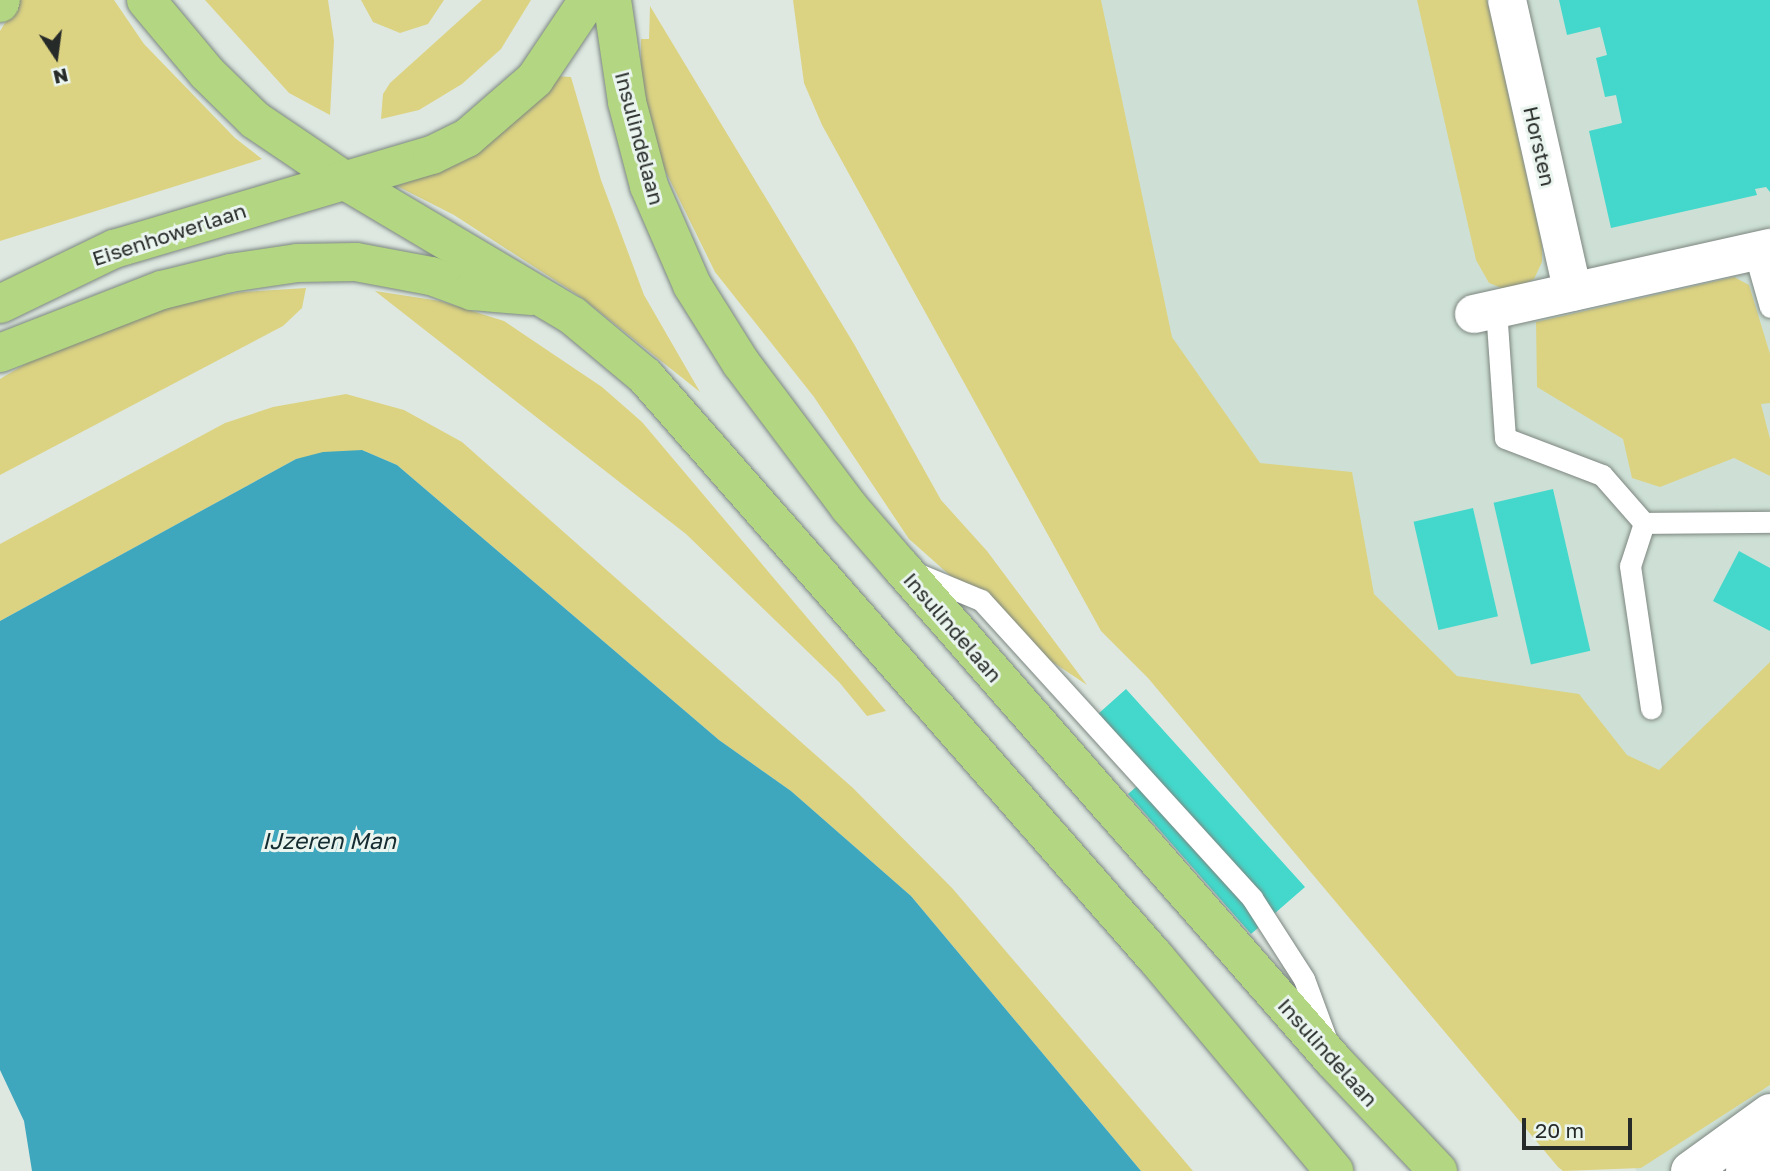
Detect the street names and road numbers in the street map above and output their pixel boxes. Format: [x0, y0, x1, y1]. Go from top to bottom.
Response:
street label: Insulindelaan [610, 69, 670, 207]
street label: Horsten [1519, 104, 1561, 188]
street label: Eisenhowerlaan [89, 197, 249, 271]
street label: Insulindelaan [899, 567, 1007, 687]
street label: Insulindelaan [1273, 993, 1383, 1111]

